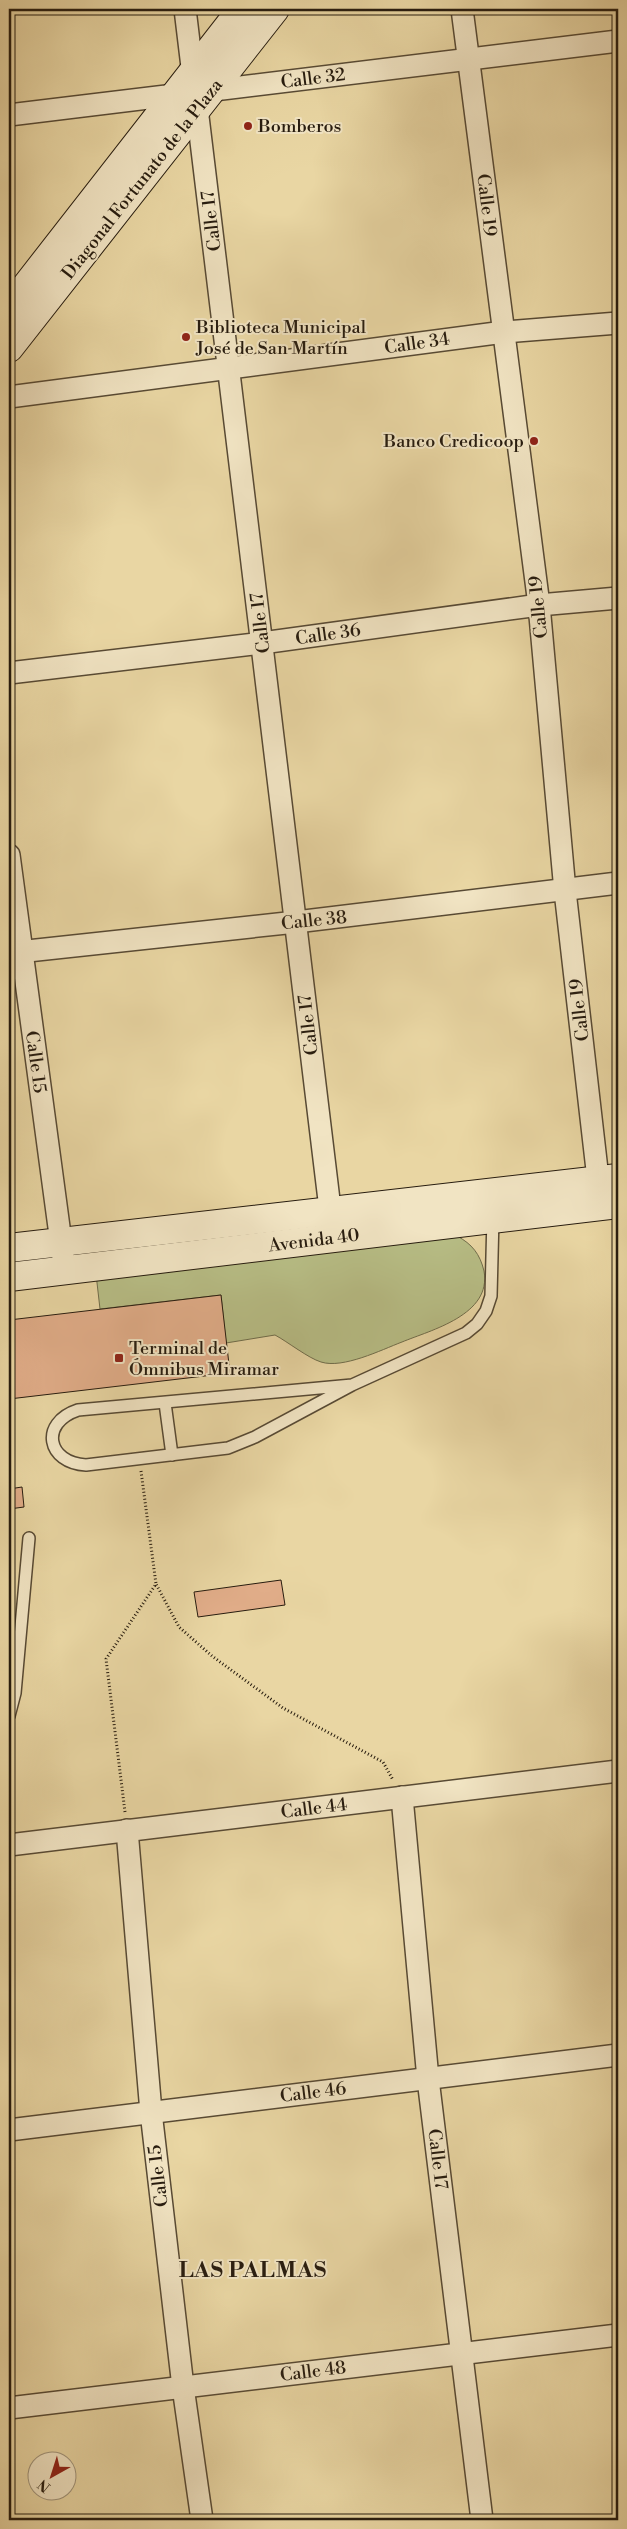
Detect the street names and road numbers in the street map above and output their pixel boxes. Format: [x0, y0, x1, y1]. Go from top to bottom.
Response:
street label: Calle 32 [279, 63, 347, 94]
street label: Diagonal Fortunato de la Plaza [57, 74, 228, 284]
street label: Calle 19 [471, 172, 502, 238]
street label: Calle 17 [196, 189, 227, 253]
street label: Calle 34 [383, 327, 452, 359]
street label: Calle 19 [524, 574, 553, 639]
street label: Calle 17 [245, 591, 276, 655]
street label: Calle 36 [294, 619, 362, 650]
street label: Calle 38 [280, 906, 348, 935]
street label: Calle 19 [564, 977, 595, 1043]
street label: Calle 17 [293, 993, 324, 1057]
street label: Calle 15 [20, 1029, 51, 1095]
street label: Avenida 40 [266, 1223, 361, 1258]
street label: Calle 44 [280, 1793, 349, 1824]
street label: Calle 46 [279, 2077, 348, 2108]
street label: Calle 17 [422, 2127, 453, 2191]
street label: Calle 15 [143, 2143, 174, 2208]
street label: Calle 48 [279, 2356, 348, 2387]

